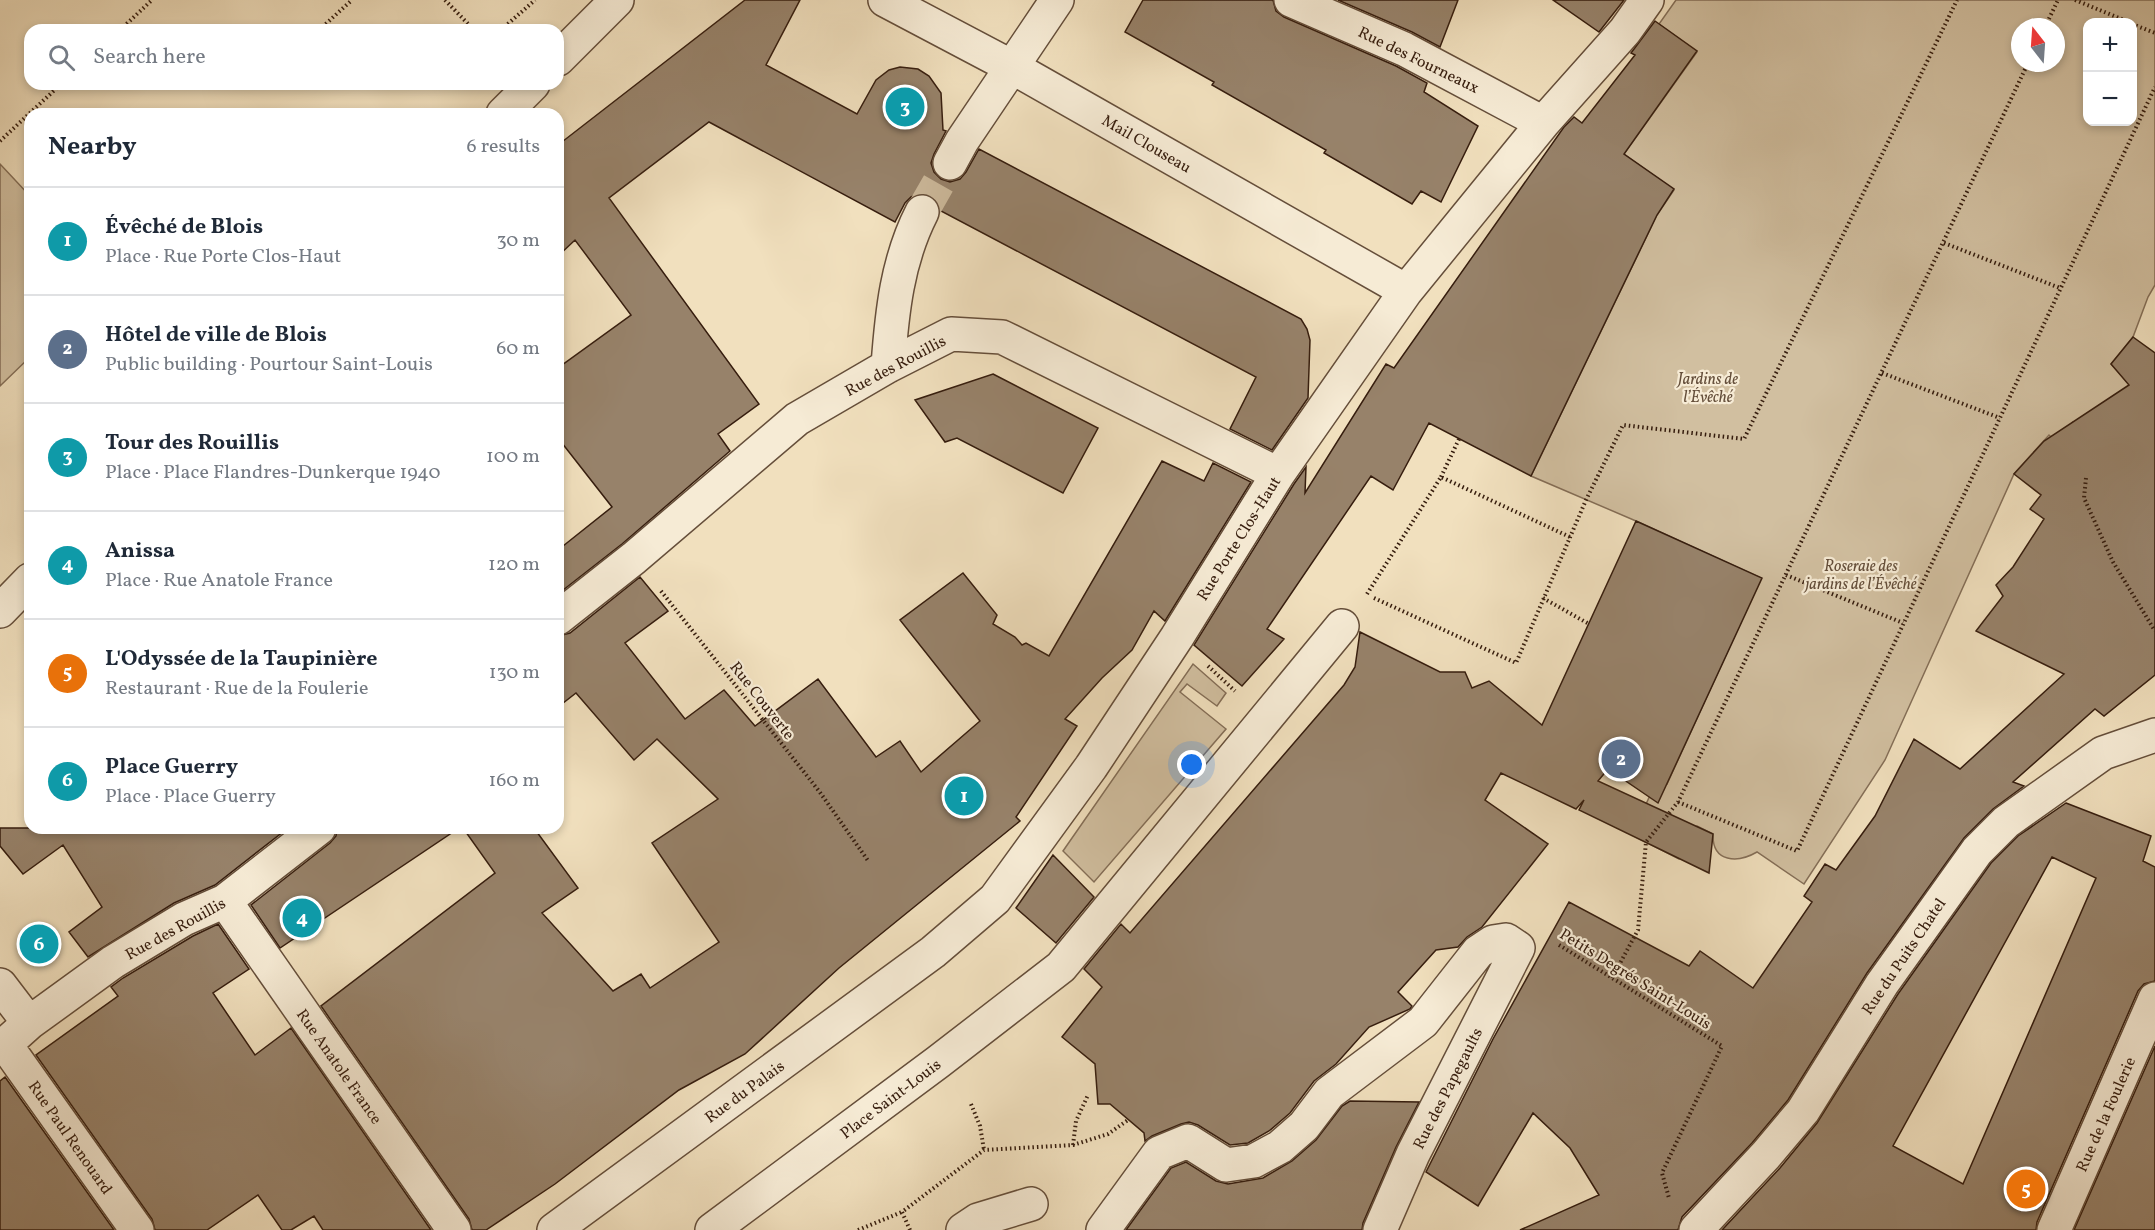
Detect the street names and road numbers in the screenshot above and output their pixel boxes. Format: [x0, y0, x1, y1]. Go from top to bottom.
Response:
street label: Rue des Fourneaux [1354, 22, 1482, 100]
street label: Mail Clouseau [1097, 110, 1195, 179]
street label: Rue des Rouillis [841, 331, 951, 403]
street label: Rue Porte Clos-Haut [1193, 472, 1287, 605]
street label: Rue Couverte [724, 657, 799, 745]
street label: Rue des Rouillis [122, 893, 230, 966]
street label: Rue du Puits Chatel [1857, 894, 1952, 1020]
street label: Petits Degrés Saint-Louis [1555, 924, 1715, 1036]
street label: Rue Anatole France [290, 1005, 386, 1129]
street label: Rue des Papegaults [1409, 1024, 1489, 1154]
street label: Place Saint-Louis [836, 1054, 946, 1145]
street label: Rue de la Foulerie [2072, 1054, 2142, 1176]
street label: Rue du Palais [701, 1056, 790, 1129]
street label: Rue Paul Renouard [22, 1077, 117, 1199]

